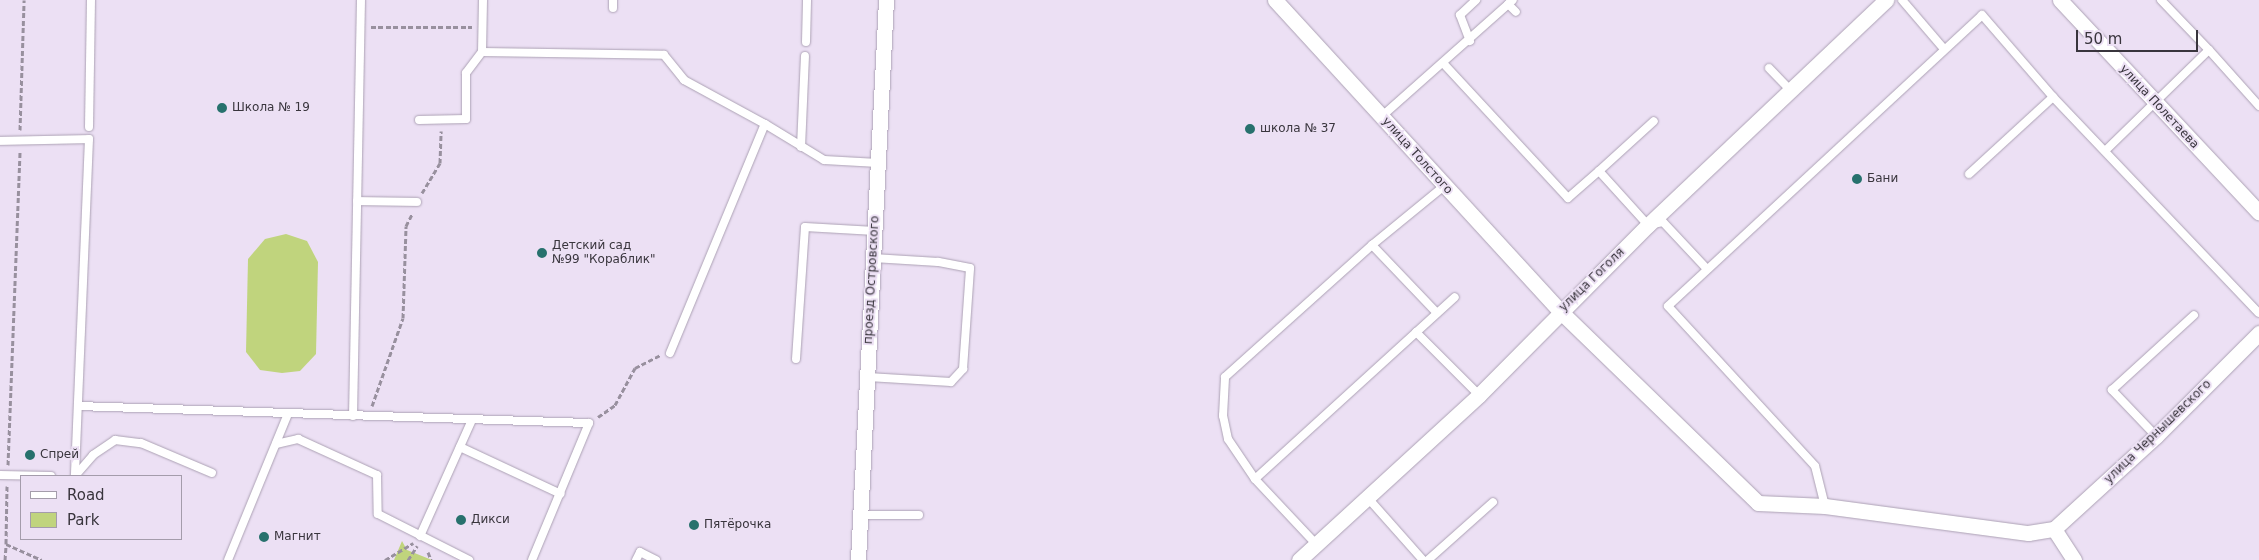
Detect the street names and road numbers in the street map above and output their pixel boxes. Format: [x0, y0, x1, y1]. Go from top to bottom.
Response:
street label: улица Полетаева [2116, 62, 2202, 152]
street label: улица Толстого [1379, 114, 1455, 198]
street label: проезд Островского [861, 215, 883, 345]
street label: улица Гоголя [1556, 245, 1628, 315]
street label: улица Чернышевского [2102, 377, 2214, 487]

